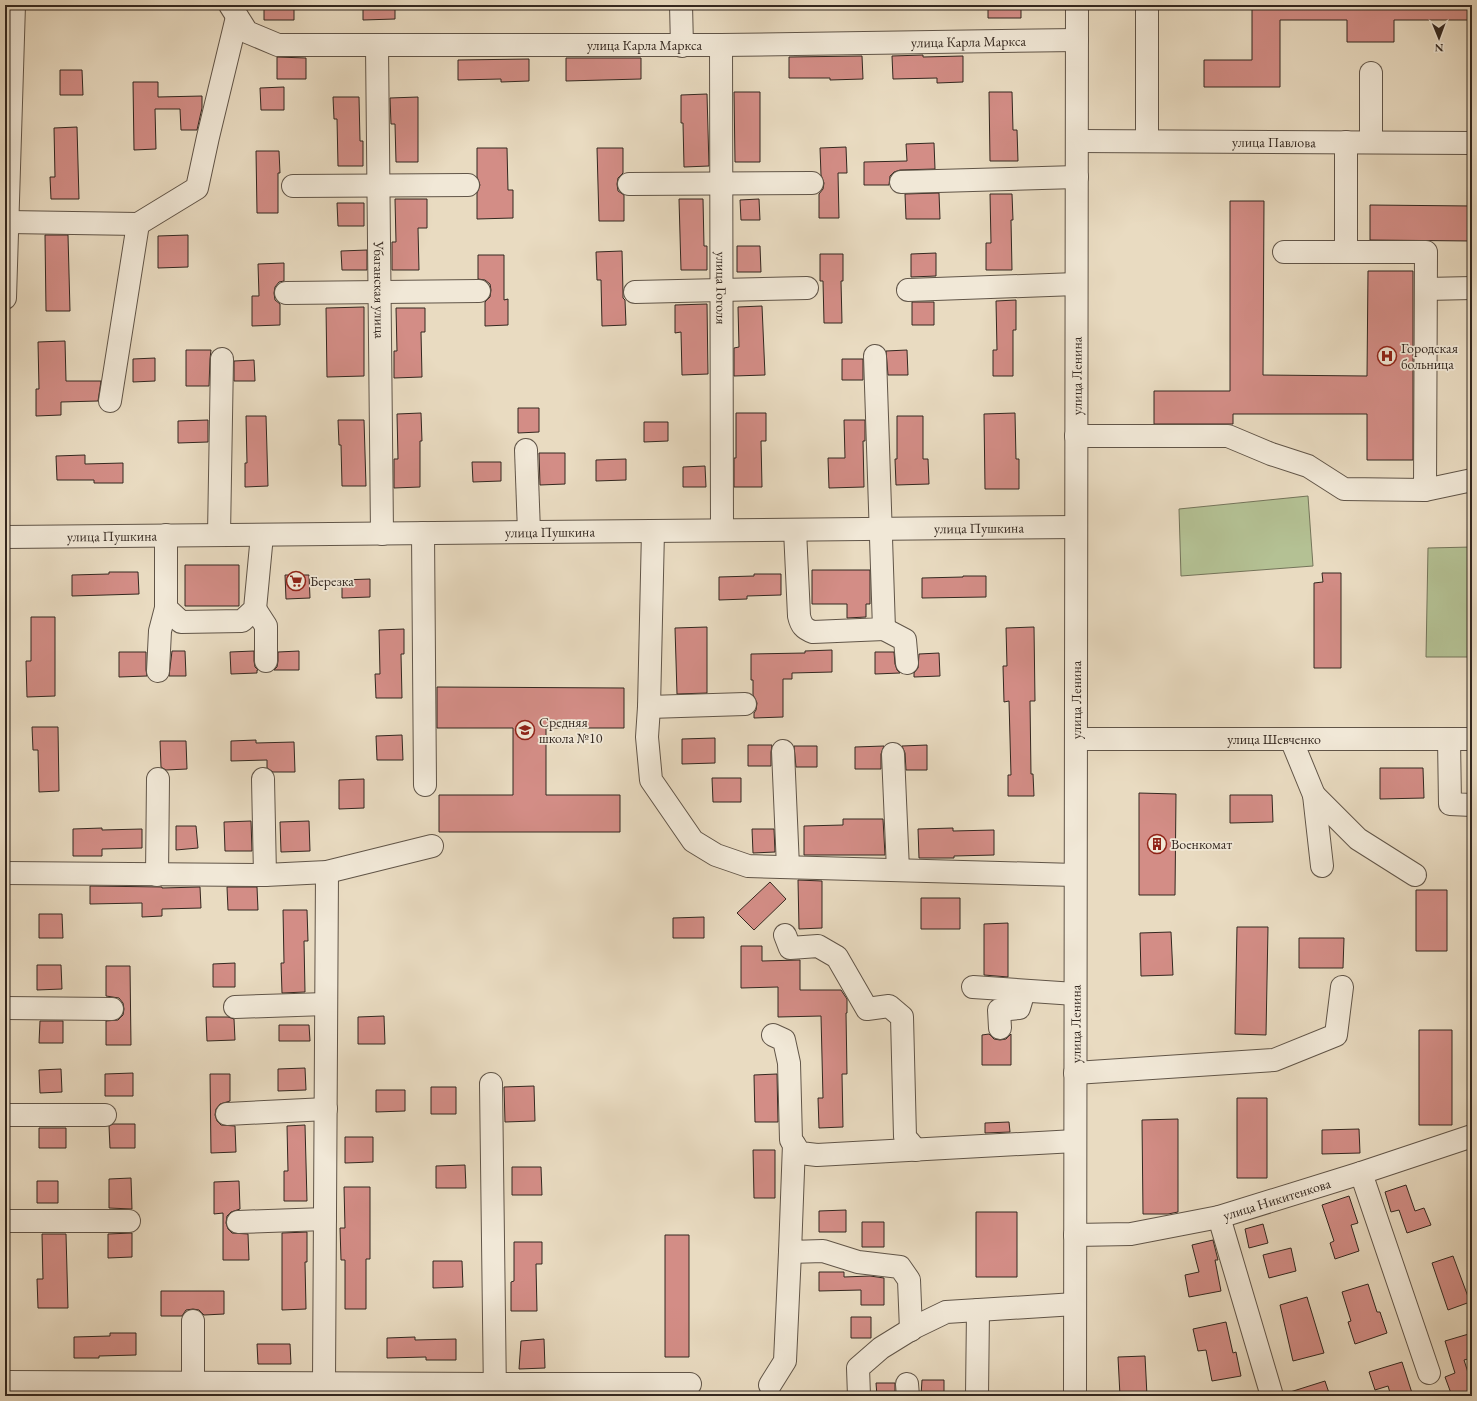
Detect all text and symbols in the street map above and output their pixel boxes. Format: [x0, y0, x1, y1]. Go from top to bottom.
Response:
north arrow [1419, 18, 1459, 58]
street label: улица Карла Маркса [911, 32, 1027, 51]
street label: улица Карла Маркса [587, 36, 702, 54]
text: N [1435, 41, 1444, 55]
street label: улица Павлова [1232, 133, 1316, 151]
street label: Убаганская улица [370, 240, 389, 339]
street label: улица Гоголя [712, 251, 731, 325]
street label: улица Ленина [1067, 336, 1086, 415]
place label: Городская больница [1401, 339, 1458, 373]
hospital icon: Городская больница [1376, 345, 1398, 367]
street label: улица Пушкина [934, 518, 1024, 537]
street label: улица Пушкина [505, 522, 595, 541]
street label: улица Пушкина [67, 527, 157, 545]
supermarket icon: Березка [285, 570, 307, 592]
place label: Березка [310, 572, 354, 590]
street label: улица Ленина [1067, 660, 1085, 739]
place label: Средняя школа №10 [539, 713, 603, 747]
school or university icon: Средняя школа №10 [514, 719, 536, 741]
street label: улица Шевченко [1227, 730, 1321, 748]
building icon: Военкомат [1146, 833, 1168, 855]
place label: Военкомат [1171, 835, 1232, 853]
street label: улица Ленина [1066, 984, 1085, 1063]
street label: улица Никитенкова [1221, 1174, 1333, 1224]

